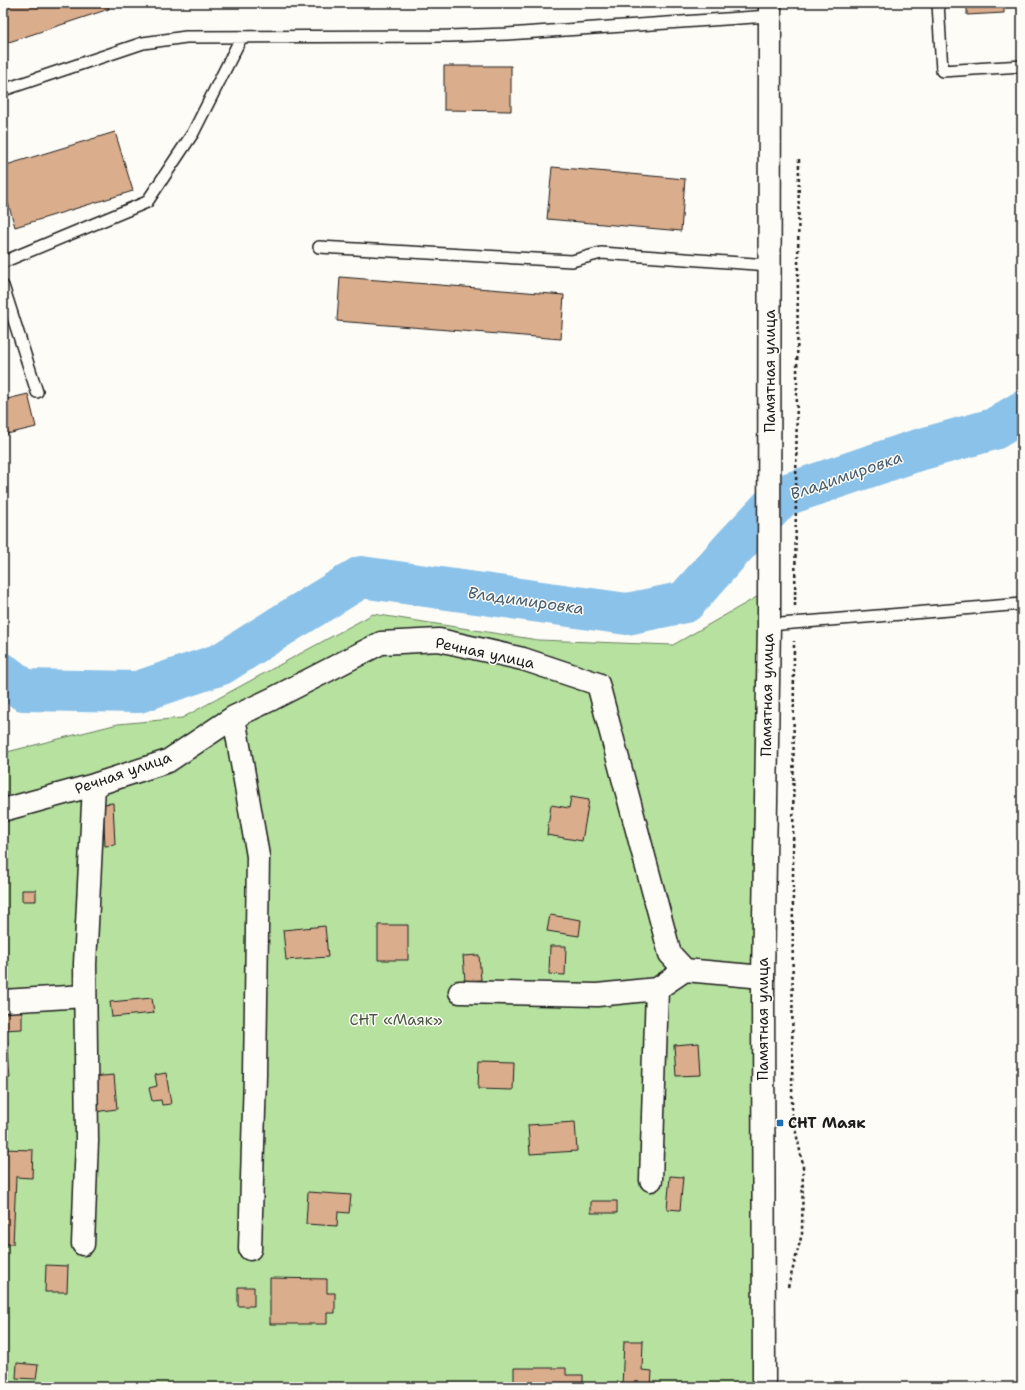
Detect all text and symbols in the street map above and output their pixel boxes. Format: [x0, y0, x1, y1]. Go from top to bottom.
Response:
street label: Памятная улица [760, 309, 780, 433]
water label: Владимировка [787, 446, 905, 504]
water label: Владимировка [466, 582, 585, 619]
street label: Речная улица [434, 633, 537, 673]
street label: Памятная улица [756, 633, 778, 757]
street label: Речная улица [72, 747, 175, 799]
street label: Памятная улица [753, 957, 773, 1081]
park label: СНТ «Маяк» [350, 1010, 442, 1030]
place label: СНТ Маяк [788, 1113, 866, 1133]
marker: СНТ Маяк [775, 1118, 785, 1128]

